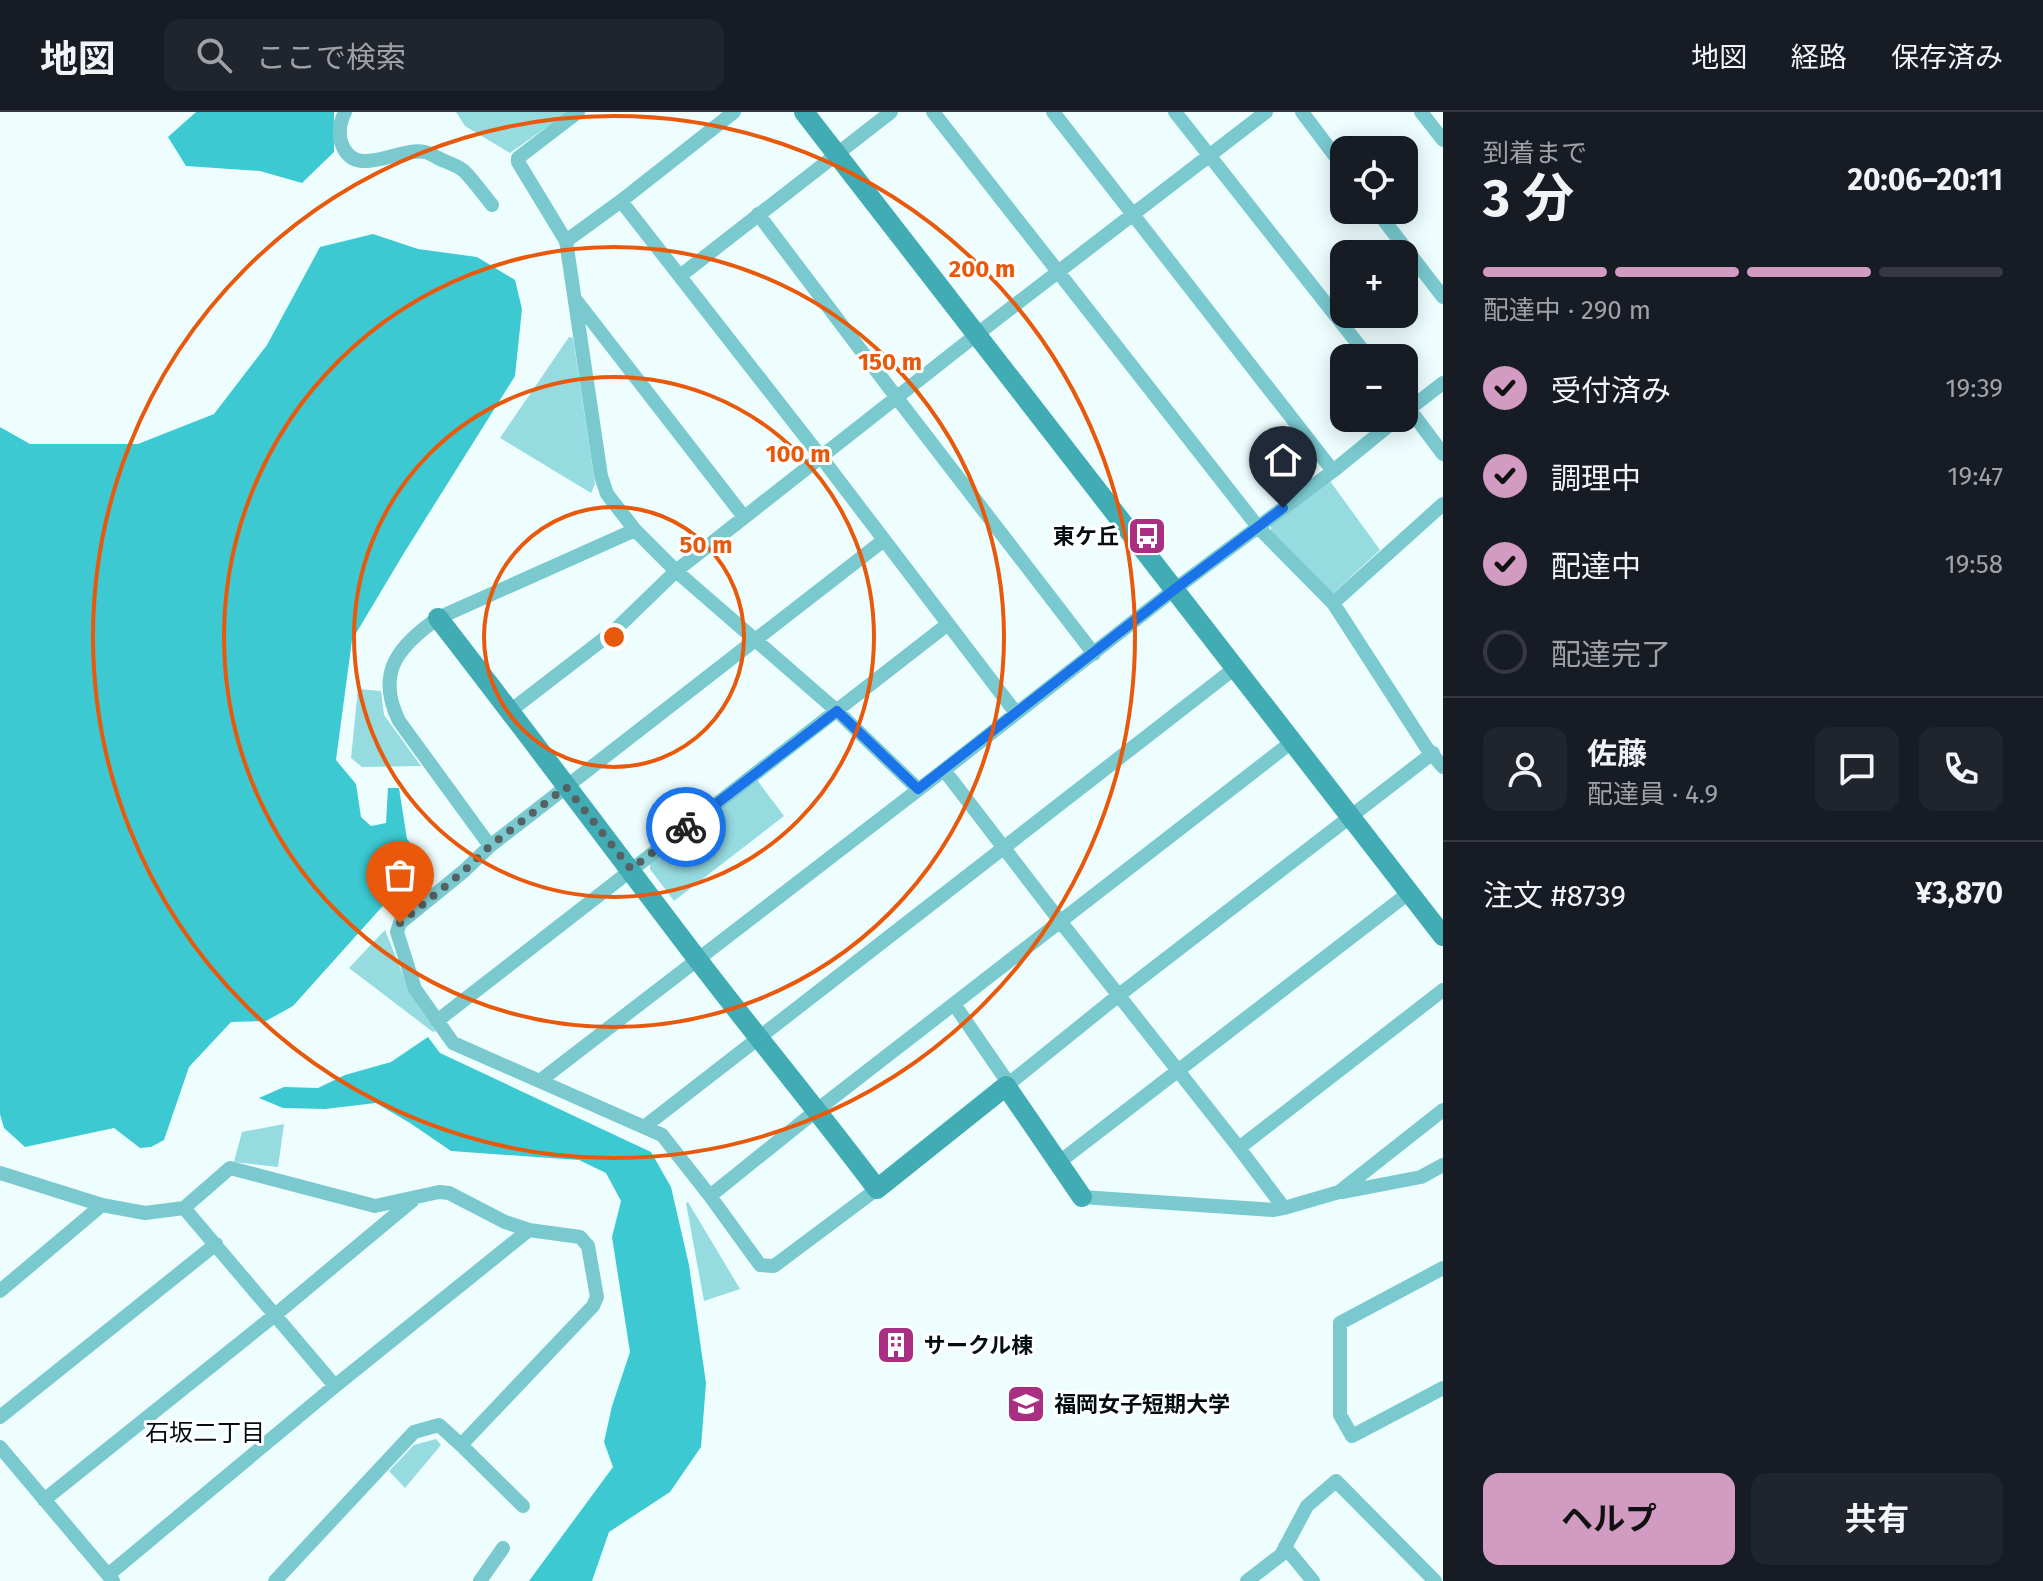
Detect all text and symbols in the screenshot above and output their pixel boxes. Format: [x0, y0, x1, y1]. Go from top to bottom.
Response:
search box [164, 19, 724, 91]
icon: search [192, 33, 236, 77]
text: 地図 [40, 36, 116, 82]
text: ここで検索 [256, 40, 406, 76]
text: 地図 [1691, 41, 1747, 74]
text: 経路 [1791, 41, 1847, 74]
text: 保存済み [1891, 41, 2003, 74]
map controls [1330, 136, 1418, 432]
button: locate [1330, 136, 1418, 224]
text: 到着まで [1483, 138, 1587, 169]
text: 20:06–20:11 [1848, 162, 2003, 198]
text: 3 分 [1483, 167, 1574, 230]
button: + [1330, 240, 1418, 328]
text: 200 m [949, 255, 1015, 283]
text: 配達中 · 290 m [1483, 295, 1651, 326]
button: − [1330, 344, 1418, 432]
text: 150 m [858, 348, 922, 376]
icon: check [1483, 366, 1527, 410]
text: 受付済み [1551, 373, 1671, 409]
text: 19:39 [1945, 373, 2003, 404]
pin [1249, 426, 1317, 508]
icon: home [1261, 438, 1305, 482]
text: 100 m [765, 440, 831, 468]
icon: check [1483, 454, 1527, 498]
text: 調理中 [1551, 461, 1641, 497]
text: 19:47 [1947, 461, 2003, 492]
bus stop icon: 東ケ丘 [1126, 515, 1168, 557]
place label: 東ケ丘 [1053, 523, 1119, 550]
text: 50 m [680, 531, 732, 559]
icon: check [1483, 542, 1527, 586]
text: 配達中 [1551, 549, 1641, 585]
text: 19:58 [1944, 549, 2003, 580]
centre of rings [600, 623, 628, 651]
text: 配達完了 [1551, 637, 1671, 673]
button: person [1483, 727, 1567, 811]
button: chat [1815, 727, 1899, 811]
button: phone [1919, 727, 2003, 811]
text: 佐藤 [1587, 736, 1647, 772]
text: 配達員 · 4.9 [1587, 779, 1718, 810]
courier [646, 787, 726, 867]
icon: bike [664, 805, 708, 849]
pin [366, 841, 434, 923]
icon: bag [378, 853, 422, 897]
text: ¥3,870 [1915, 875, 2003, 911]
text: 注文 #8739 [1483, 878, 1626, 914]
building icon: サークル棟 [875, 1324, 917, 1366]
place label: サークル棟 [924, 1332, 1033, 1359]
school or university icon: 福岡女子短期大学 [1005, 1383, 1047, 1425]
place label: 福岡女子短期大学 [1054, 1391, 1230, 1418]
district label: 石坂二丁目 [145, 1419, 265, 1447]
button: ヘルプ [1483, 1473, 1735, 1565]
button: 共有 [1751, 1473, 2003, 1565]

